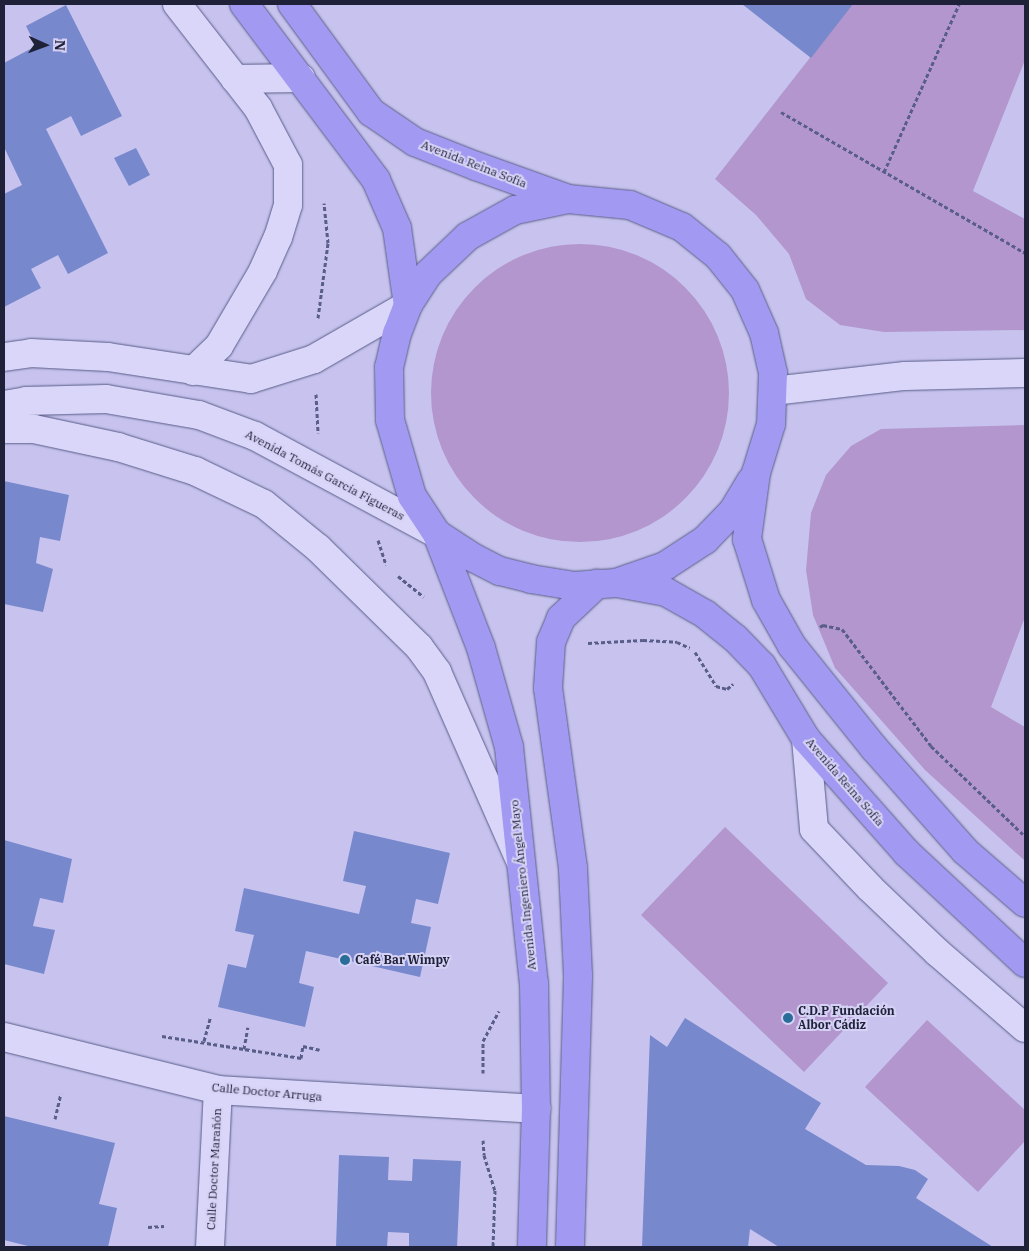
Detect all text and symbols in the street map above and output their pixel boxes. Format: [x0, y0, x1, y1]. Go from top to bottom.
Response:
north arrow [20, 20, 70, 70]
text: N [51, 40, 69, 51]
street label: Avenida Reina Sofía [419, 137, 529, 191]
street label: Avenida Tomás García Figueras [243, 427, 407, 523]
street label: Avenida Reina Sofía [803, 735, 887, 829]
street label: Avenida Ingeniero Ángel Mayo [507, 799, 539, 971]
place label: Café Bar Wimpy [355, 953, 450, 967]
marker: Café Bar Wimpy [339, 954, 351, 966]
place label: C.D.P Fundación Albor Cádiz [798, 1004, 895, 1032]
marker: C.D.P Fundación Albor Cádiz [782, 1012, 794, 1024]
street label: Calle Doctor Arruga [211, 1080, 323, 1104]
street label: Calle Doctor Marañón [204, 1108, 224, 1230]

